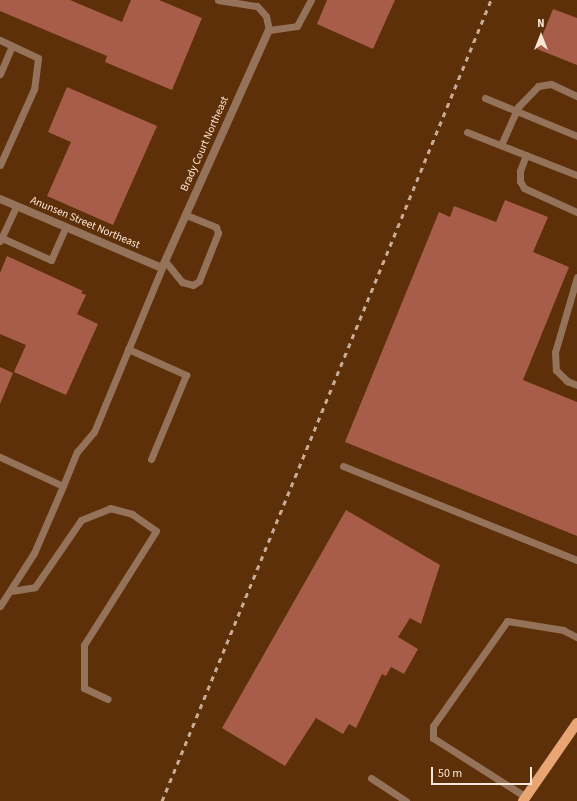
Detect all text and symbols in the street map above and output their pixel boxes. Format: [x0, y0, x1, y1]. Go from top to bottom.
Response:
north arrow [521, 16, 561, 56]
text: N [537, 16, 545, 31]
street label: Brady Court Northeast [178, 94, 232, 194]
street label: Anunsen Street Northeast [28, 194, 142, 252]
scale bar [433, 759, 534, 785]
text: 50 m [438, 765, 462, 782]

